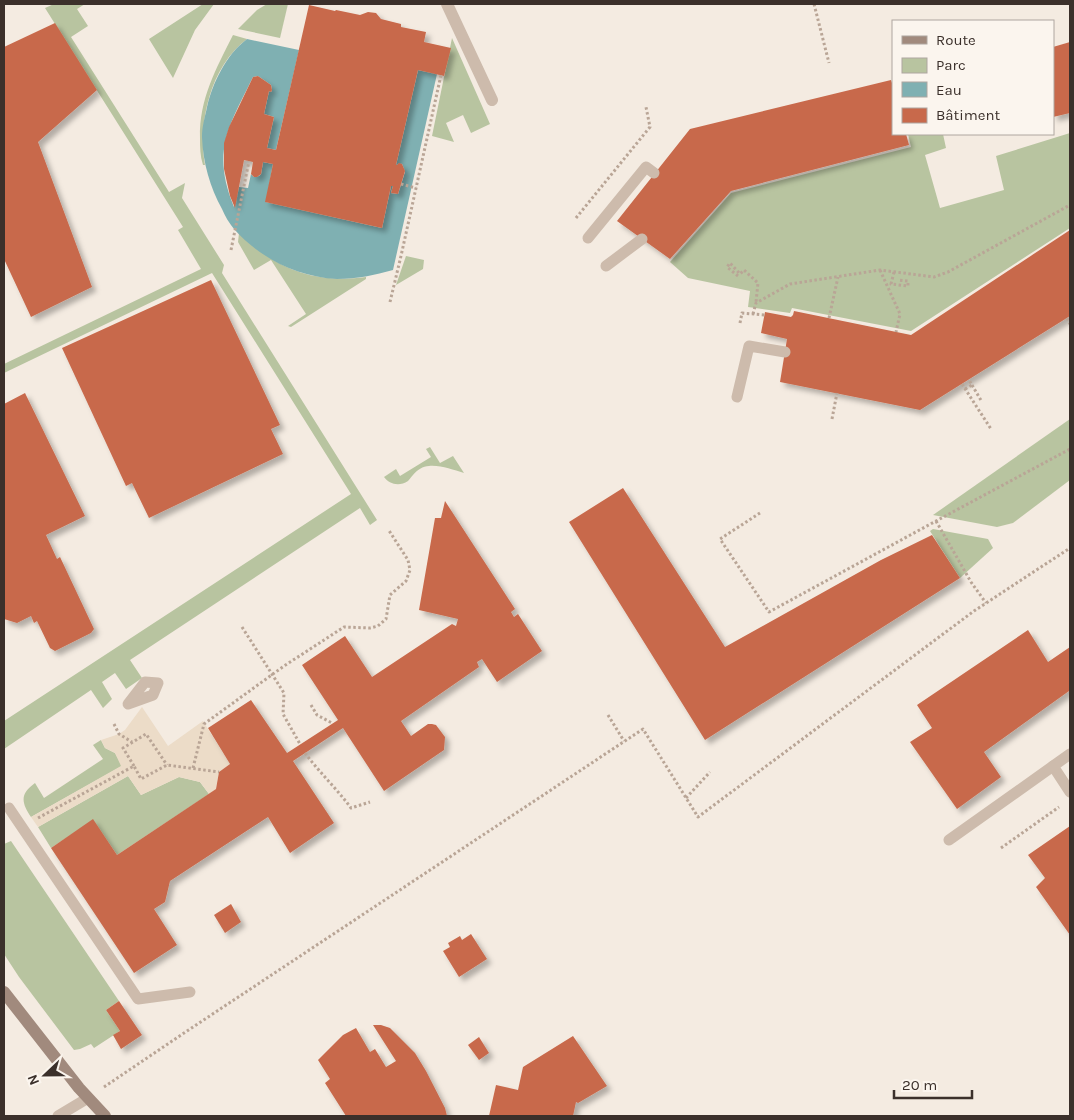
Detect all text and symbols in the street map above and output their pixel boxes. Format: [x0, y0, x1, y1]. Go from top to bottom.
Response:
legend [892, 20, 1054, 135]
text: Route [936, 31, 976, 49]
text: Parc [936, 56, 966, 74]
text: Eau [936, 81, 962, 99]
text: Bâtiment [936, 106, 1000, 124]
north arrow [20, 1050, 70, 1100]
scale bar [894, 1068, 972, 1100]
text: N [24, 1072, 43, 1088]
text: 20 m [902, 1076, 937, 1094]

